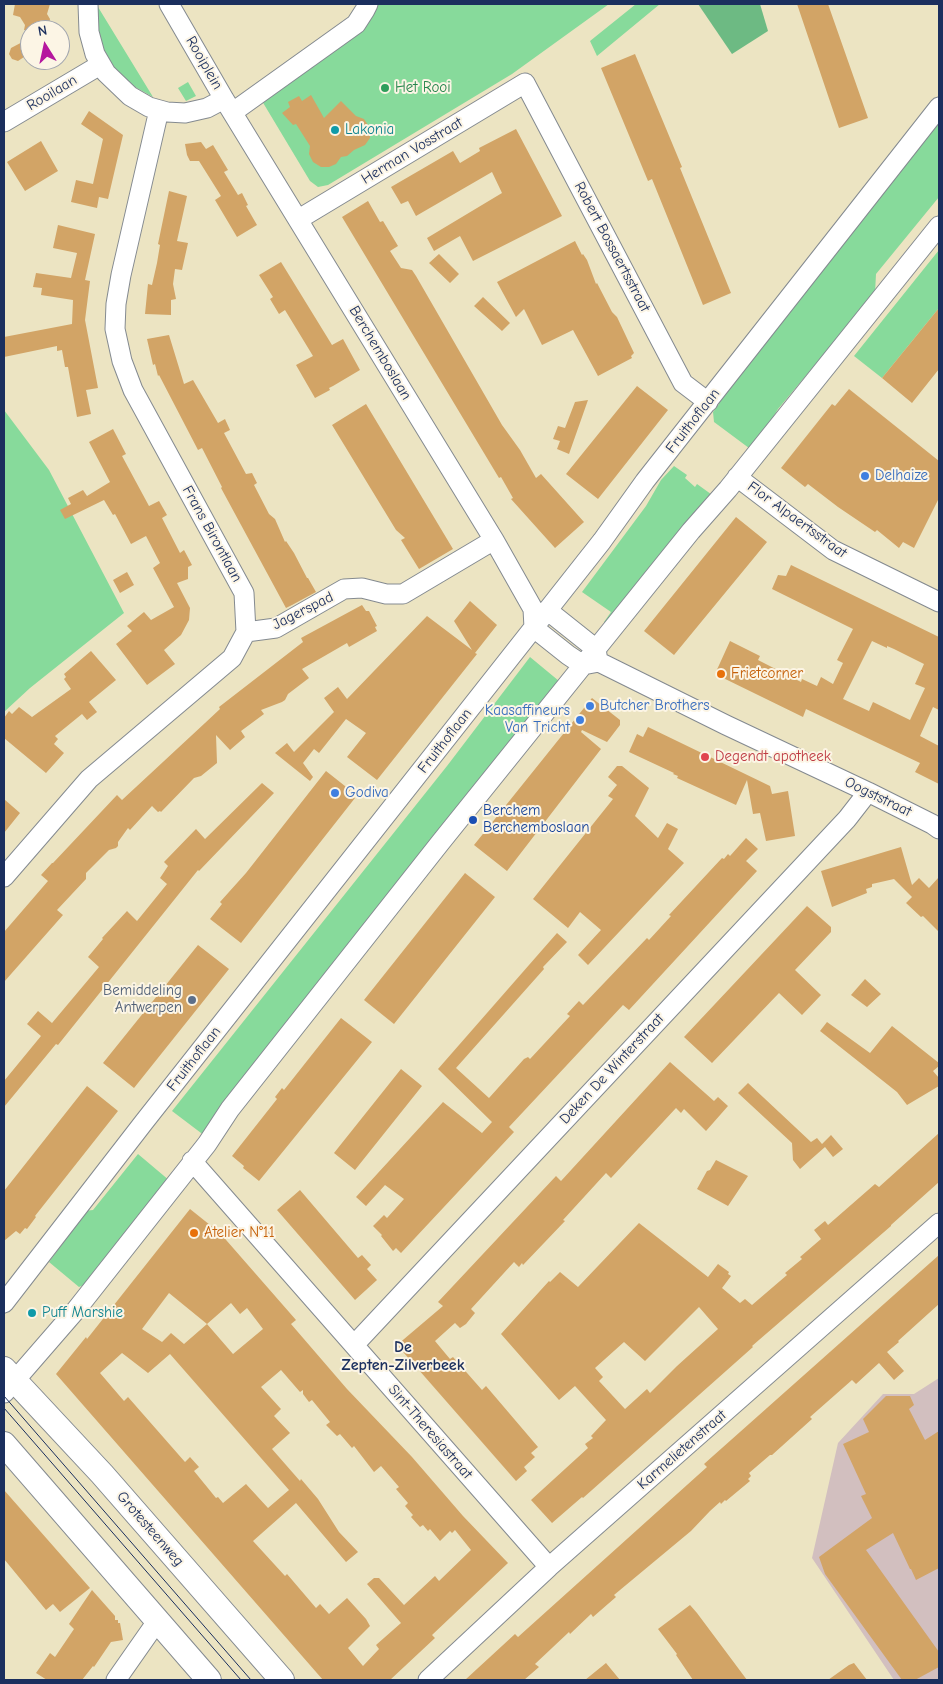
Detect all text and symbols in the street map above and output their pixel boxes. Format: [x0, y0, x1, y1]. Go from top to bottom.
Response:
north arrow [20, 20, 70, 70]
text: N [36, 22, 48, 40]
street label: Rooiplein [182, 33, 226, 93]
street label: Rooilaan [24, 71, 80, 115]
place label: Het Rooi [395, 79, 451, 97]
marker: Het Rooi [379, 82, 391, 94]
street label: Herman Vosstraat [358, 114, 466, 188]
place label: Lakonia [345, 121, 394, 139]
marker: Lakonia [329, 124, 341, 136]
street label: Robert Bossaertsstraat [570, 179, 654, 315]
street label: Berchemboslaan [345, 303, 415, 403]
street label: Fruithoflaan [662, 385, 724, 457]
place label: Delhaize [875, 467, 928, 485]
marker: Delhaize [859, 470, 871, 482]
street label: Flor Alpaertsstraat [744, 478, 850, 562]
street label: Frans Birontlaan [178, 483, 246, 585]
street label: Jagerspad [270, 588, 336, 634]
place label: Frietcorner [731, 665, 803, 683]
marker: Frietcorner [715, 668, 727, 680]
place label: Butcher Brothers [600, 697, 709, 715]
marker: Butcher Brothers [584, 700, 596, 712]
place label: Kaasaffineurs Van Tricht [485, 702, 570, 737]
street label: Fruithoflaan [414, 705, 476, 777]
marker: Kaasaffineurs Van Tricht [574, 714, 586, 726]
place label: Degendt apotheek [715, 748, 831, 766]
marker: Degendt apotheek [699, 751, 711, 763]
street label: Oogststraat [842, 773, 914, 821]
place label: Godiva [345, 784, 389, 802]
marker: Godiva [329, 787, 341, 799]
place label: Berchem Berchemboslaan [483, 802, 590, 837]
marker: Berchem Berchemboslaan [467, 814, 479, 826]
place label: Bemiddeling Antwerpen [103, 982, 182, 1017]
marker: Bemiddeling Antwerpen [186, 994, 198, 1006]
street label: Deken De Winterstraat [556, 1010, 668, 1128]
street label: Fruithoflaan [163, 1023, 225, 1095]
place label: Atelier N°11 [204, 1224, 275, 1242]
marker: Atelier N°11 [188, 1227, 200, 1239]
place label: Puff Marshie [42, 1304, 123, 1322]
marker: Puff Marshie [26, 1307, 38, 1319]
district label: De Zepten-Zilverbeek [342, 1337, 464, 1375]
street label: Sint-Theresiastraat [384, 1381, 476, 1483]
street label: Karmelietenstraat [634, 1407, 730, 1493]
street label: Grotesteenweg [113, 1488, 187, 1570]

